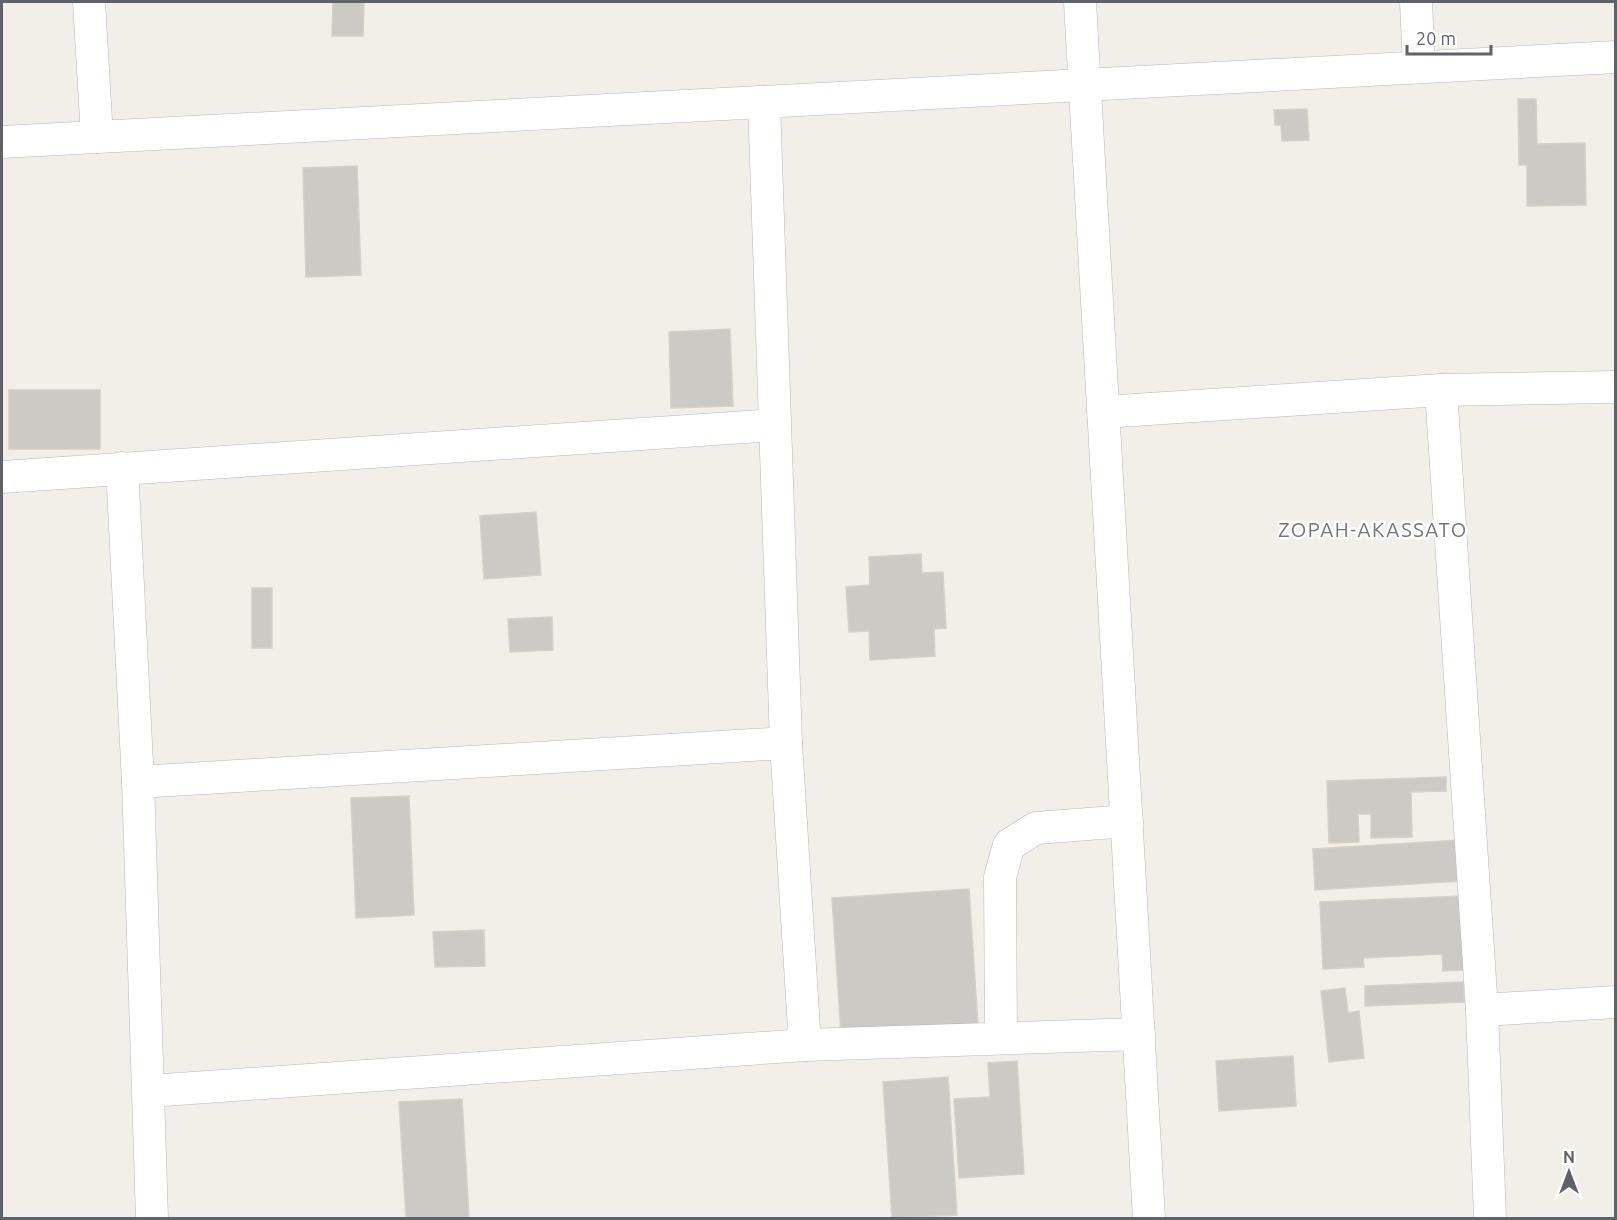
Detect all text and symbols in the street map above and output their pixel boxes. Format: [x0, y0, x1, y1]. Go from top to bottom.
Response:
scale bar [1407, 18, 1491, 56]
text: 20 m [1416, 28, 1456, 48]
district label: ZOPAH-AKASSATO [1278, 518, 1468, 541]
north arrow [1539, 1142, 1599, 1202]
text: N [1563, 1148, 1575, 1166]

